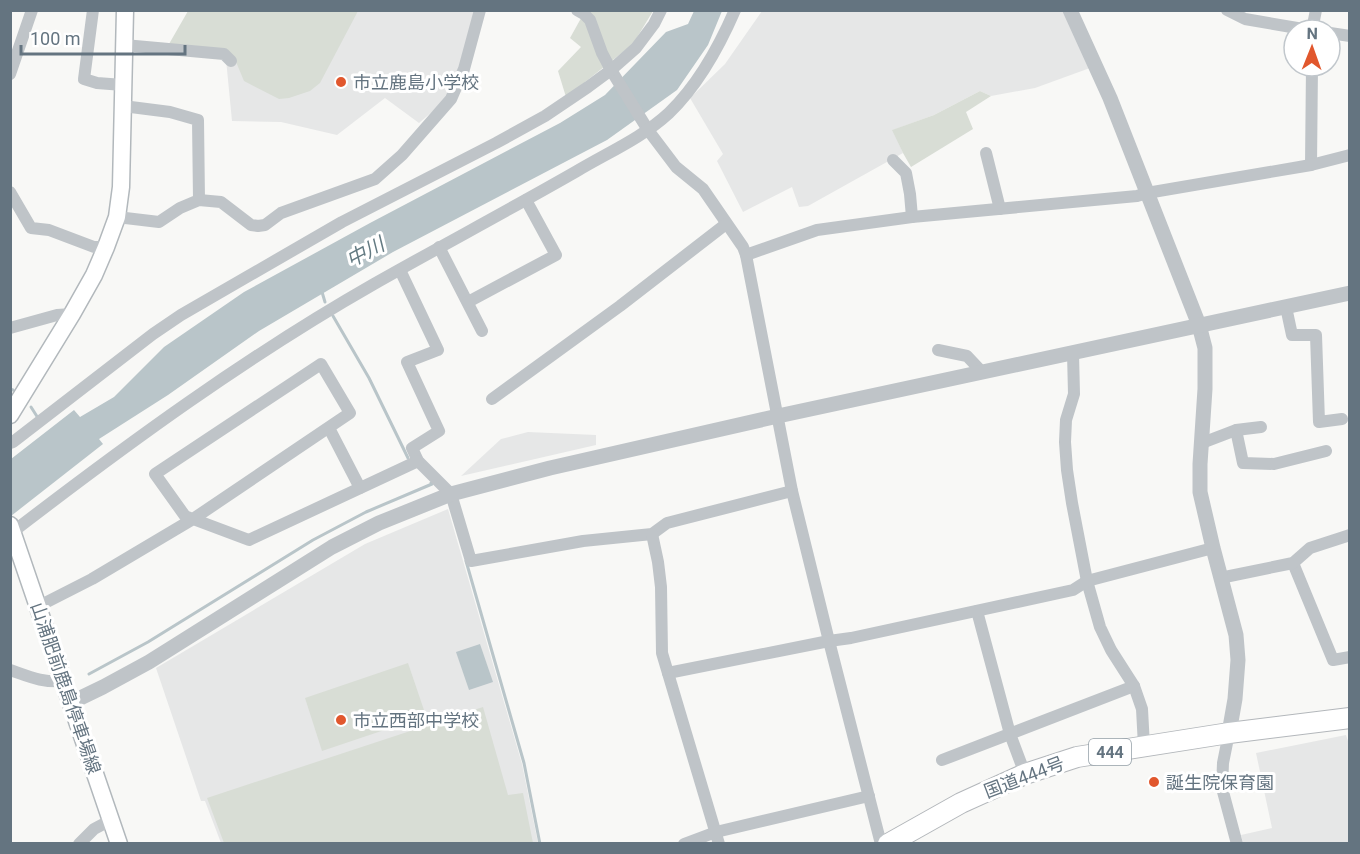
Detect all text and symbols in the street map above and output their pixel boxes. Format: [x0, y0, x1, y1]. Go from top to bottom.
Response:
scale bar [21, 18, 184, 56]
north arrow [1282, 18, 1342, 78]
text: N [1306, 24, 1318, 43]
text: 100 m [30, 28, 81, 49]
place label: 市立鹿島小学校 [353, 72, 479, 93]
marker: 市立鹿島小学校 [334, 75, 348, 89]
water label: 中川 [342, 231, 390, 272]
street label: 山浦肥前鹿島停車場線 [27, 599, 105, 777]
place label: 市立西部中学校 [353, 710, 479, 731]
marker: 市立西部中学校 [334, 713, 348, 727]
road number: 444 [1089, 739, 1131, 765]
street label: 国道444号 [981, 752, 1067, 802]
place label: 誕生院保育園 [1166, 772, 1274, 793]
marker: 誕生院保育園 [1147, 775, 1161, 789]

